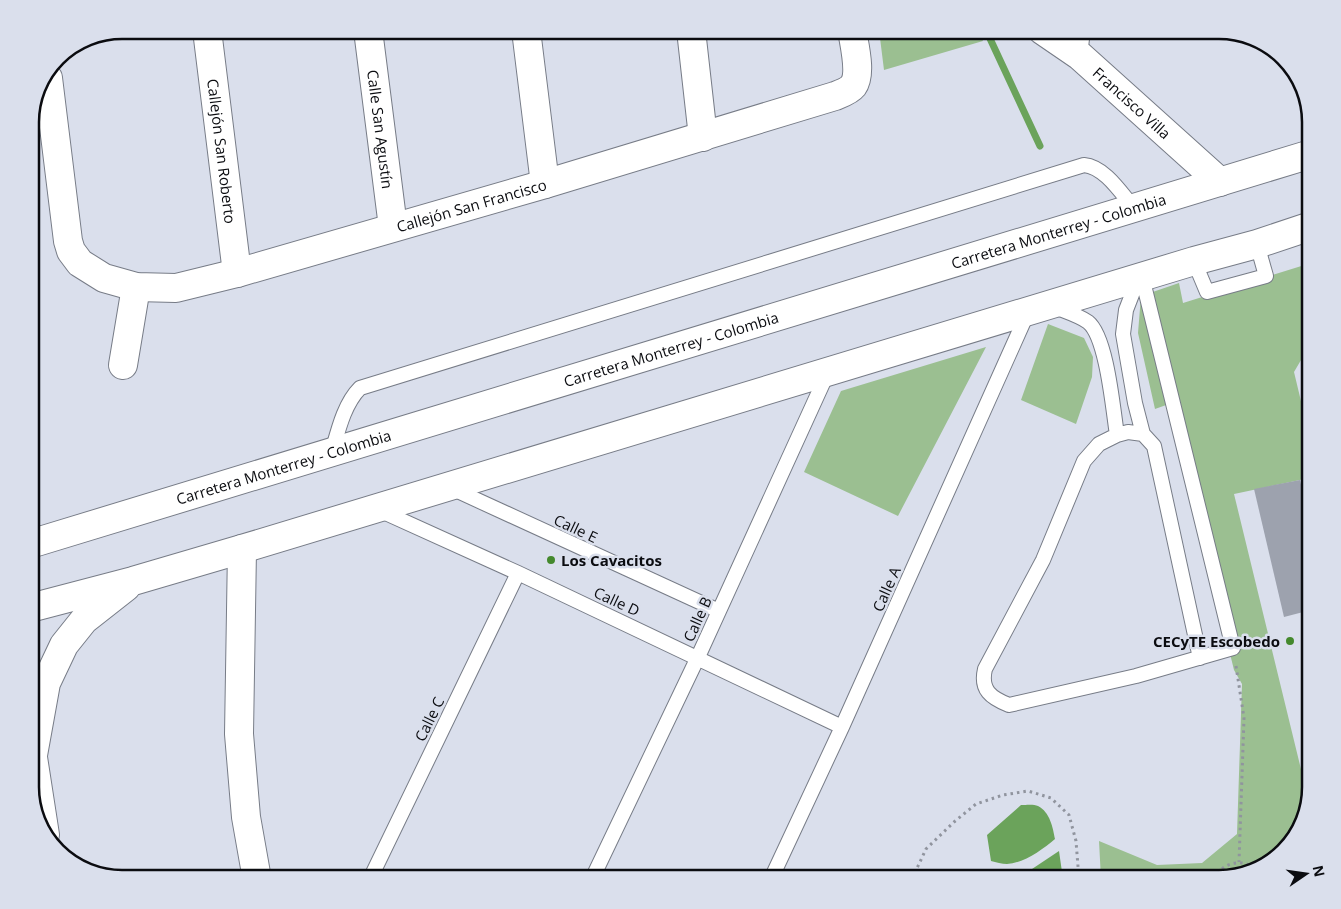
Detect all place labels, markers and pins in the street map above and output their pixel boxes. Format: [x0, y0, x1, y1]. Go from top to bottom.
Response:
place label: Los Cavacitos [561, 550, 662, 570]
marker: Los Cavacitos [545, 554, 557, 566]
place label: CECyTE Escobedo [1153, 631, 1280, 651]
marker: CECyTE Escobedo [1284, 635, 1296, 647]

